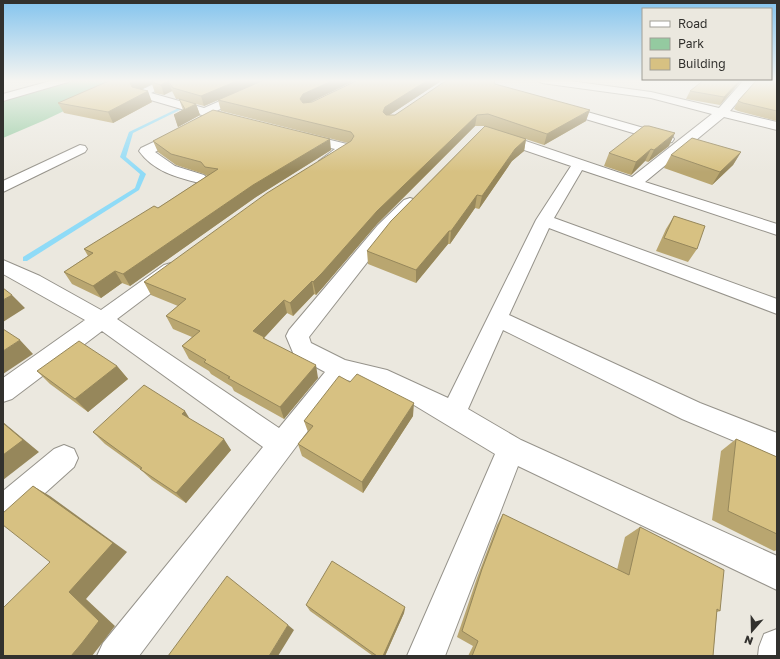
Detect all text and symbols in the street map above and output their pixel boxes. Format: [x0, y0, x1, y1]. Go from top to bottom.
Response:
legend [642, 8, 772, 80]
text: Road [678, 16, 707, 31]
text: Park [678, 36, 704, 51]
text: Building [678, 56, 726, 71]
north arrow [732, 611, 772, 651]
text: N [742, 633, 755, 648]

